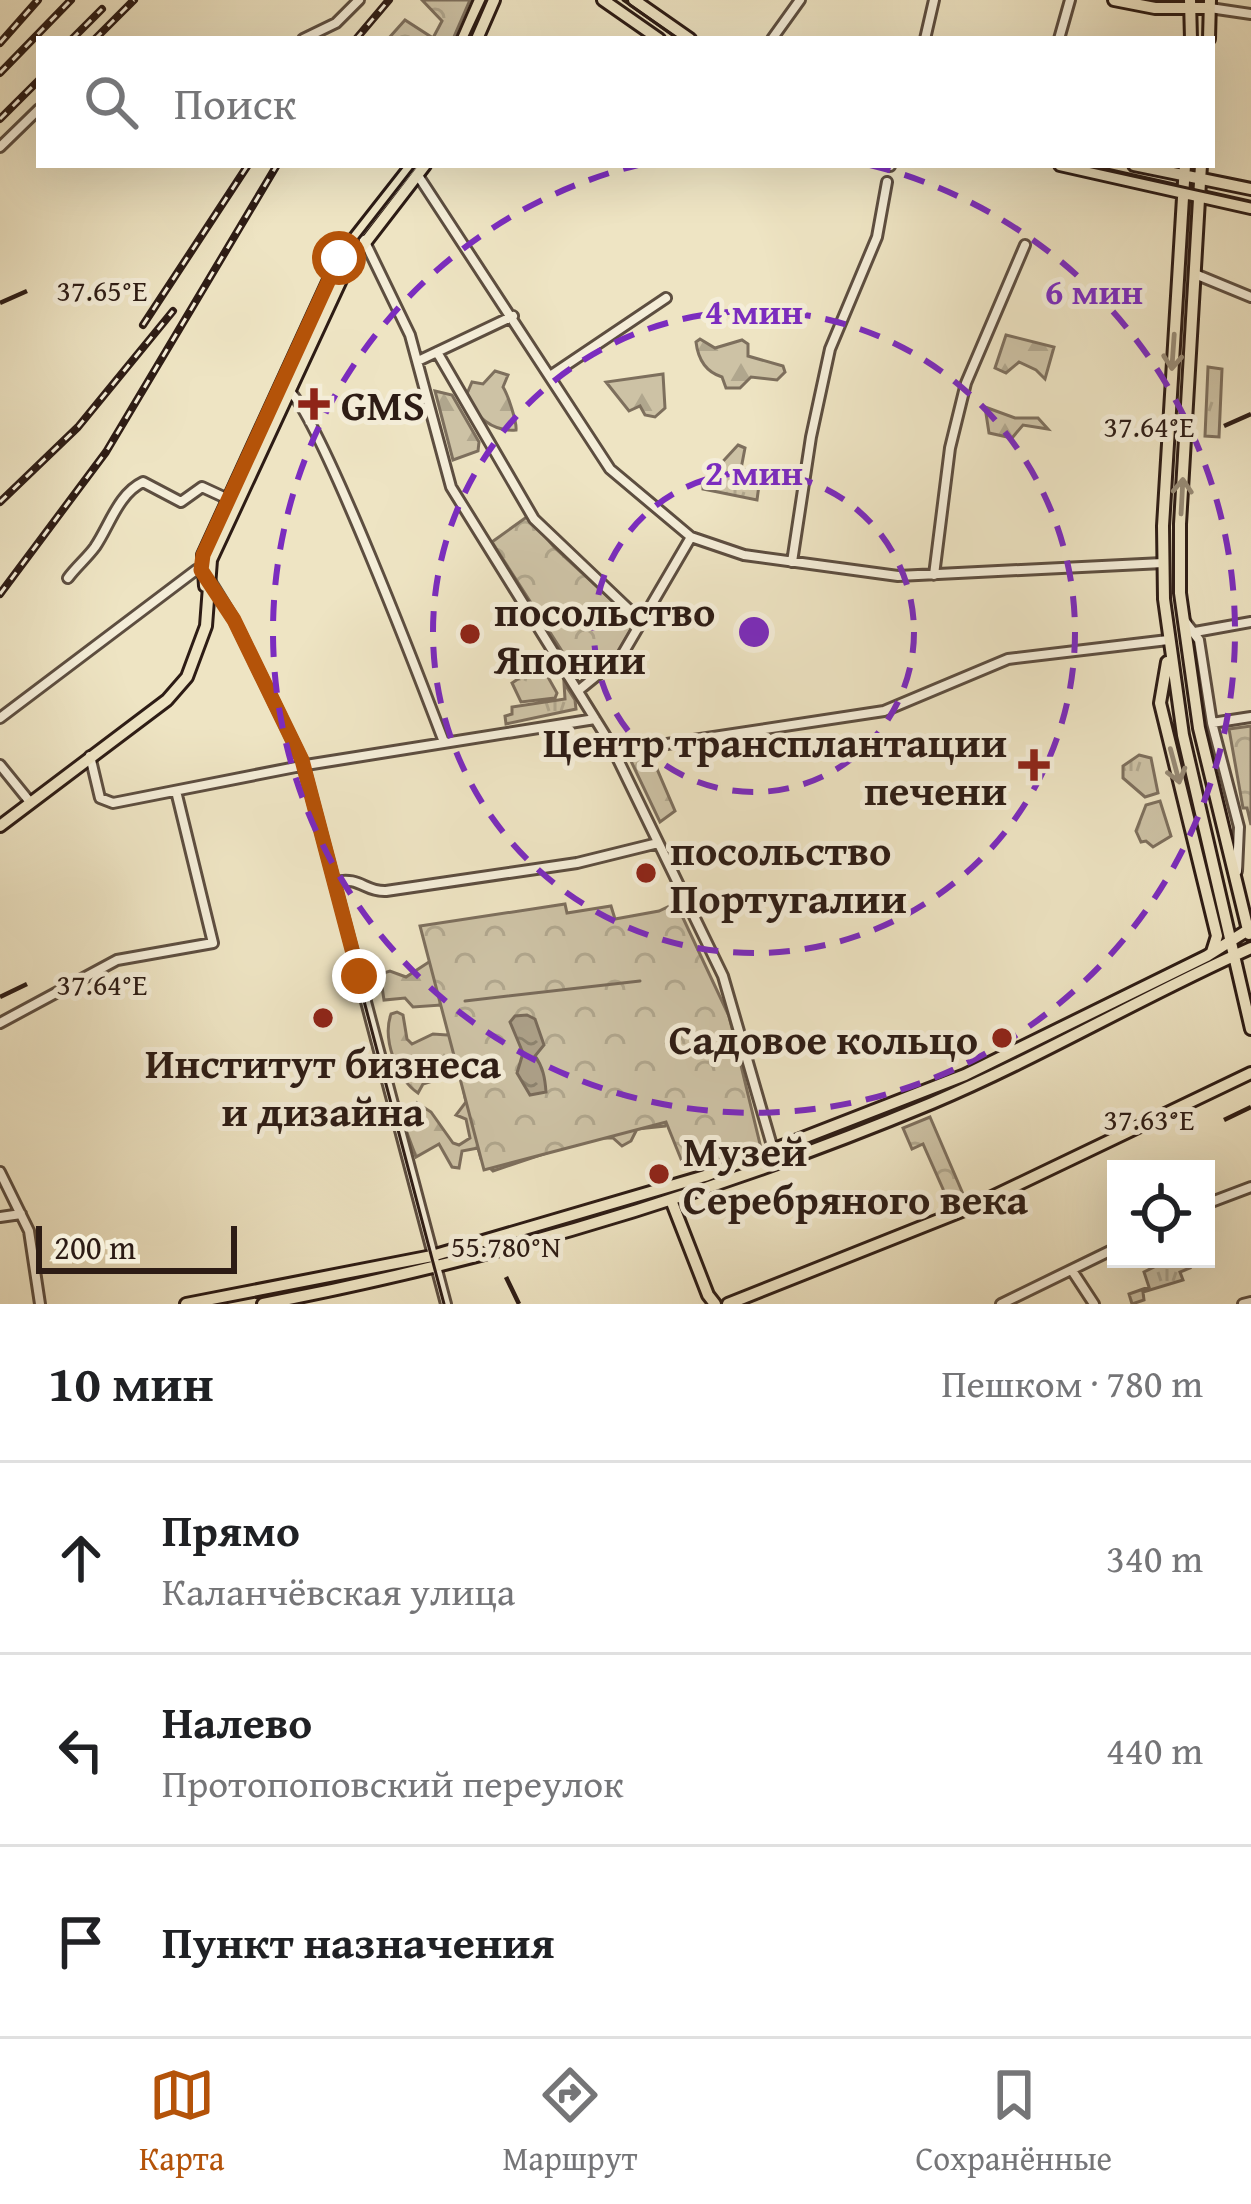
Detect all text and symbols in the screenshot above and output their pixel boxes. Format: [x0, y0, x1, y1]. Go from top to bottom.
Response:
search box [36, 36, 1215, 168]
icon: search [78, 69, 144, 135]
text: Поиск [174, 70, 296, 135]
route start [312, 231, 366, 285]
text: 6 мин [1045, 264, 1143, 317]
text: 37.65°E [57, 268, 147, 312]
text: 4 мин [705, 284, 803, 337]
one-way arrow [1161, 332, 1184, 371]
place label: GMS [341, 374, 425, 435]
marker: GMS [298, 388, 330, 420]
text: 37.64°E [1104, 404, 1194, 448]
text: 2 мин [705, 445, 803, 498]
one-way arrow [1170, 477, 1193, 516]
place label: посольство Японии [493, 580, 715, 689]
centre of rings [733, 611, 775, 653]
marker: посольство Японии [457, 621, 483, 647]
place label: Центр трансплантации печени [543, 711, 1007, 820]
one-way arrow [1166, 746, 1188, 784]
marker: Центр трансплантации печени [1018, 749, 1050, 781]
place label: посольство Португалии [670, 819, 907, 928]
marker: посольство Португалии [633, 860, 659, 886]
route end [332, 949, 386, 1003]
text: 37.64°E [57, 962, 147, 1006]
marker: Институт бизнеса и дизайна [310, 1005, 336, 1031]
place label: Садовое кольцо [669, 1008, 978, 1069]
marker: Садовое кольцо [989, 1025, 1015, 1051]
place label: Институт бизнеса и дизайна [145, 1032, 502, 1141]
text: 37.63°E [1104, 1097, 1194, 1141]
place label: Музей Серебряного века [683, 1120, 1028, 1229]
map controls [1107, 1160, 1215, 1268]
button: locate [1107, 1160, 1215, 1268]
marker: Музей Серебряного века [646, 1161, 672, 1187]
scale bar [36, 1220, 237, 1273]
text: 200 m [54, 1223, 136, 1271]
text: 55.780°N [451, 1224, 561, 1268]
text: 10 мин [48, 1345, 214, 1420]
text: Пешком · 780 m [941, 1354, 1203, 1411]
text: Прямо [162, 1497, 300, 1562]
icon: ahead [48, 1525, 114, 1591]
text: 340 m [1106, 1529, 1203, 1586]
text: Каланчёвская улица [162, 1562, 515, 1619]
text: Налево [162, 1689, 312, 1754]
icon: left [48, 1717, 114, 1783]
text: 440 m [1106, 1721, 1203, 1778]
text: Протопоповский переулок [162, 1754, 624, 1811]
icon: arrive [48, 1909, 114, 1975]
text: Пункт назначения [162, 1909, 555, 1974]
tab: Карта [139, 2062, 224, 2182]
tab: Маршрут [502, 2062, 637, 2182]
tab: Сохранённые [915, 2062, 1112, 2182]

